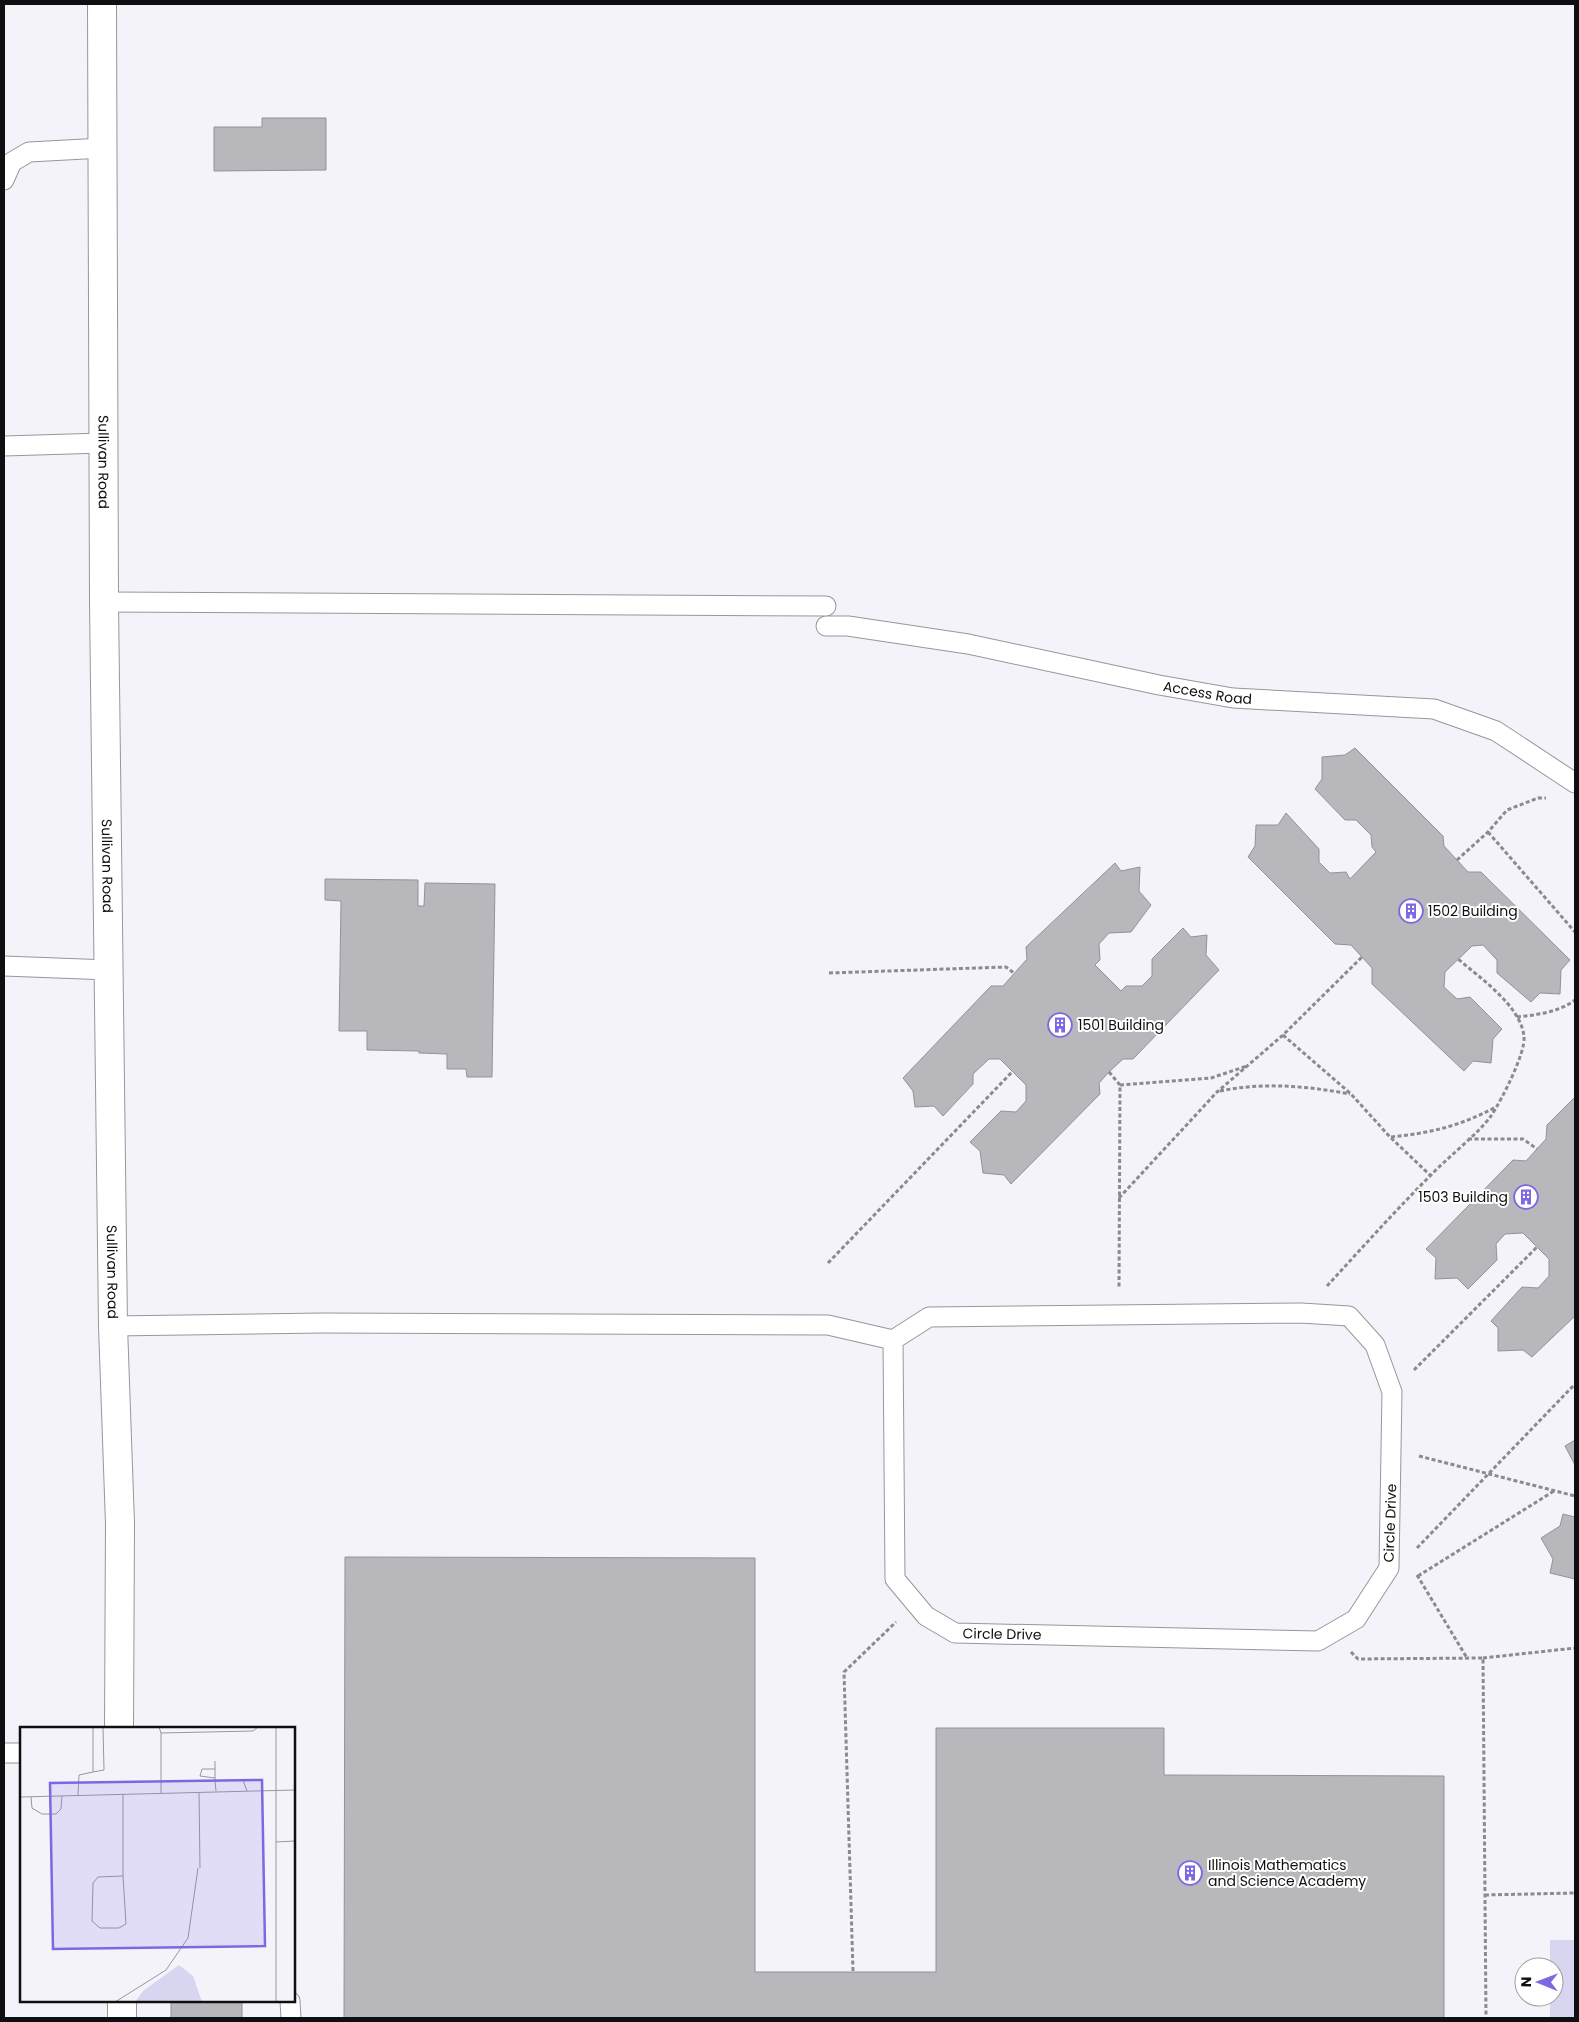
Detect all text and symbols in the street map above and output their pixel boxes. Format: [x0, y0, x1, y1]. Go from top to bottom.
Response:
street label: Sullivan Road [93, 415, 114, 509]
street label: Access Road [1162, 676, 1253, 709]
street label: Sullivan Road [97, 819, 118, 913]
building icon: 1502 Building [1398, 898, 1424, 924]
place label: 1502 Building [1428, 901, 1518, 921]
building icon: 1501 Building [1047, 1012, 1073, 1038]
place label: 1501 Building [1078, 1015, 1164, 1035]
building icon: 1503 Building [1513, 1184, 1539, 1210]
place label: 1503 Building [1418, 1187, 1508, 1207]
street label: Sullivan Road [102, 1225, 123, 1319]
street label: Circle Drive [1379, 1483, 1401, 1563]
street label: Circle Drive [962, 1623, 1042, 1645]
inset map [20, 1727, 295, 2002]
place label: Illinois Mathematics and Science Academy [1208, 1855, 1366, 1891]
building icon: Illinois Mathematics and Science Academy [1177, 1860, 1203, 1886]
north arrow [1514, 1957, 1564, 2007]
text: N [1516, 1976, 1536, 1987]

